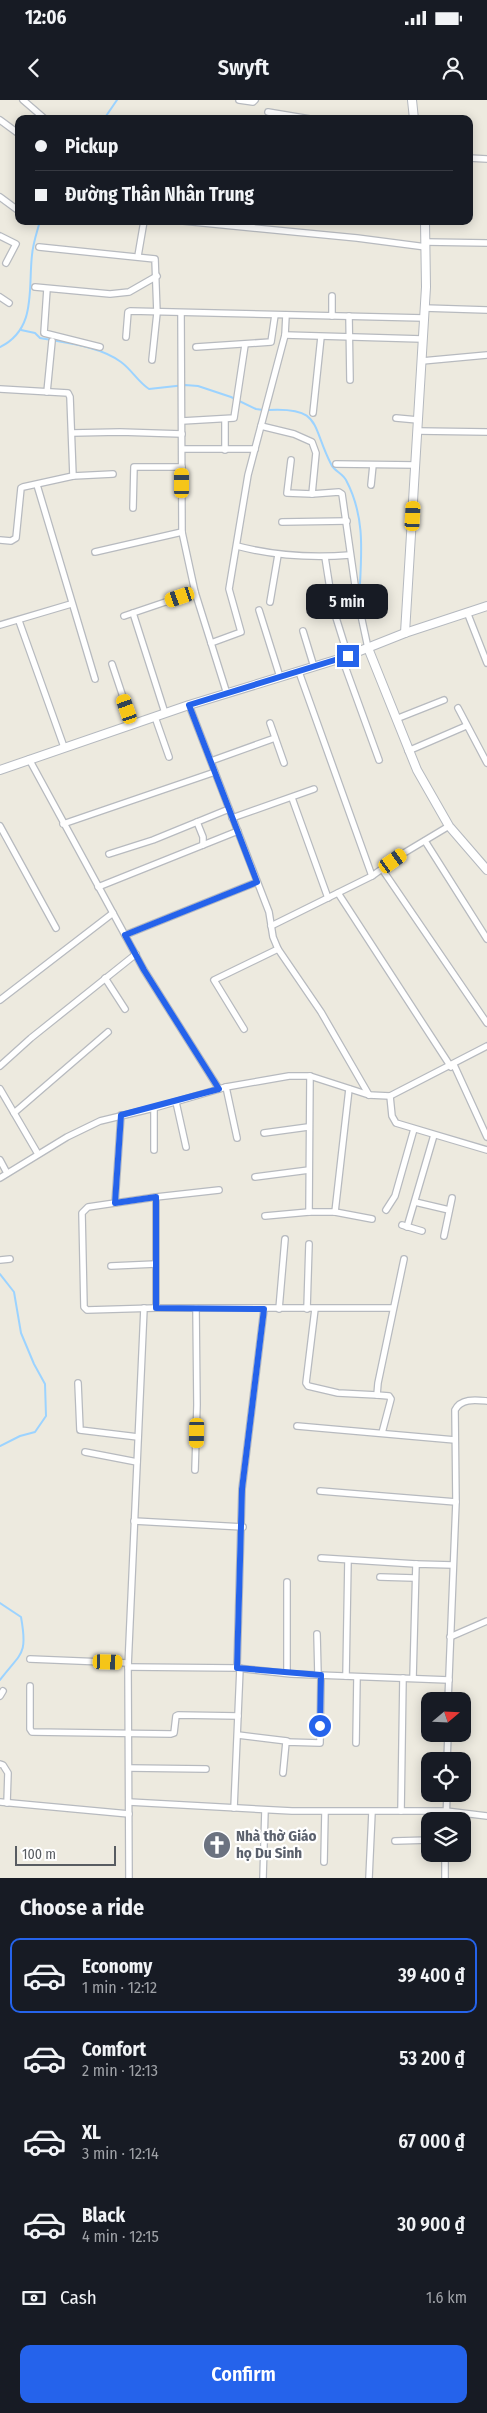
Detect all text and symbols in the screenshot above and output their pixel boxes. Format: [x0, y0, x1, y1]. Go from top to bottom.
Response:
text: 12:06 [25, 6, 67, 29]
icon: back [20, 54, 48, 82]
text: Swyft [218, 54, 269, 81]
icon: person [439, 54, 467, 82]
text: Pickup [65, 135, 118, 158]
text: Đường Thân Nhân Trung [65, 183, 254, 206]
car [174, 468, 189, 498]
car [404, 501, 421, 531]
callout: 5 min [307, 584, 389, 618]
car [163, 585, 196, 609]
text: 5 min [329, 592, 365, 611]
route end [337, 645, 359, 667]
car [115, 692, 138, 726]
car [376, 846, 409, 876]
car [189, 1418, 204, 1448]
car [92, 1654, 123, 1670]
north arrow [421, 1692, 471, 1742]
map controls [421, 1692, 471, 1862]
route start [309, 1715, 331, 1737]
button: locate [421, 1752, 471, 1802]
button: layers [421, 1812, 471, 1862]
place label: Nhà thờ Giáo họ Du Sinh [236, 1827, 317, 1862]
church icon: Nhà thờ Giáo họ Du Sinh [202, 1830, 232, 1860]
scale bar [15, 1843, 116, 1866]
text: 100 m [22, 1846, 56, 1863]
text: Choose a ride [20, 1894, 144, 1921]
icon: car [22, 1953, 67, 1998]
text: Economy [82, 1955, 152, 1978]
text: 39 400 ₫ [398, 1964, 465, 1987]
text: 1 min · 12:12 [82, 1978, 157, 1997]
icon: car [22, 2036, 67, 2081]
text: Comfort [82, 2038, 146, 2061]
text: 53 200 ₫ [399, 2047, 465, 2070]
text: 2 min · 12:13 [82, 2061, 158, 2080]
icon: car [22, 2119, 67, 2164]
text: XL [82, 2121, 101, 2144]
text: 67 000 ₫ [398, 2130, 465, 2153]
text: 3 min · 12:14 [82, 2144, 159, 2163]
icon: car [22, 2202, 67, 2247]
text: Black [82, 2204, 125, 2227]
text: 30 900 ₫ [397, 2213, 465, 2236]
text: 4 min · 12:15 [82, 2227, 159, 2246]
icon: cash [20, 2284, 48, 2312]
text: Cash [60, 2286, 97, 2309]
text: 1.6 km [426, 2288, 467, 2307]
button: Confirm [20, 2345, 467, 2403]

